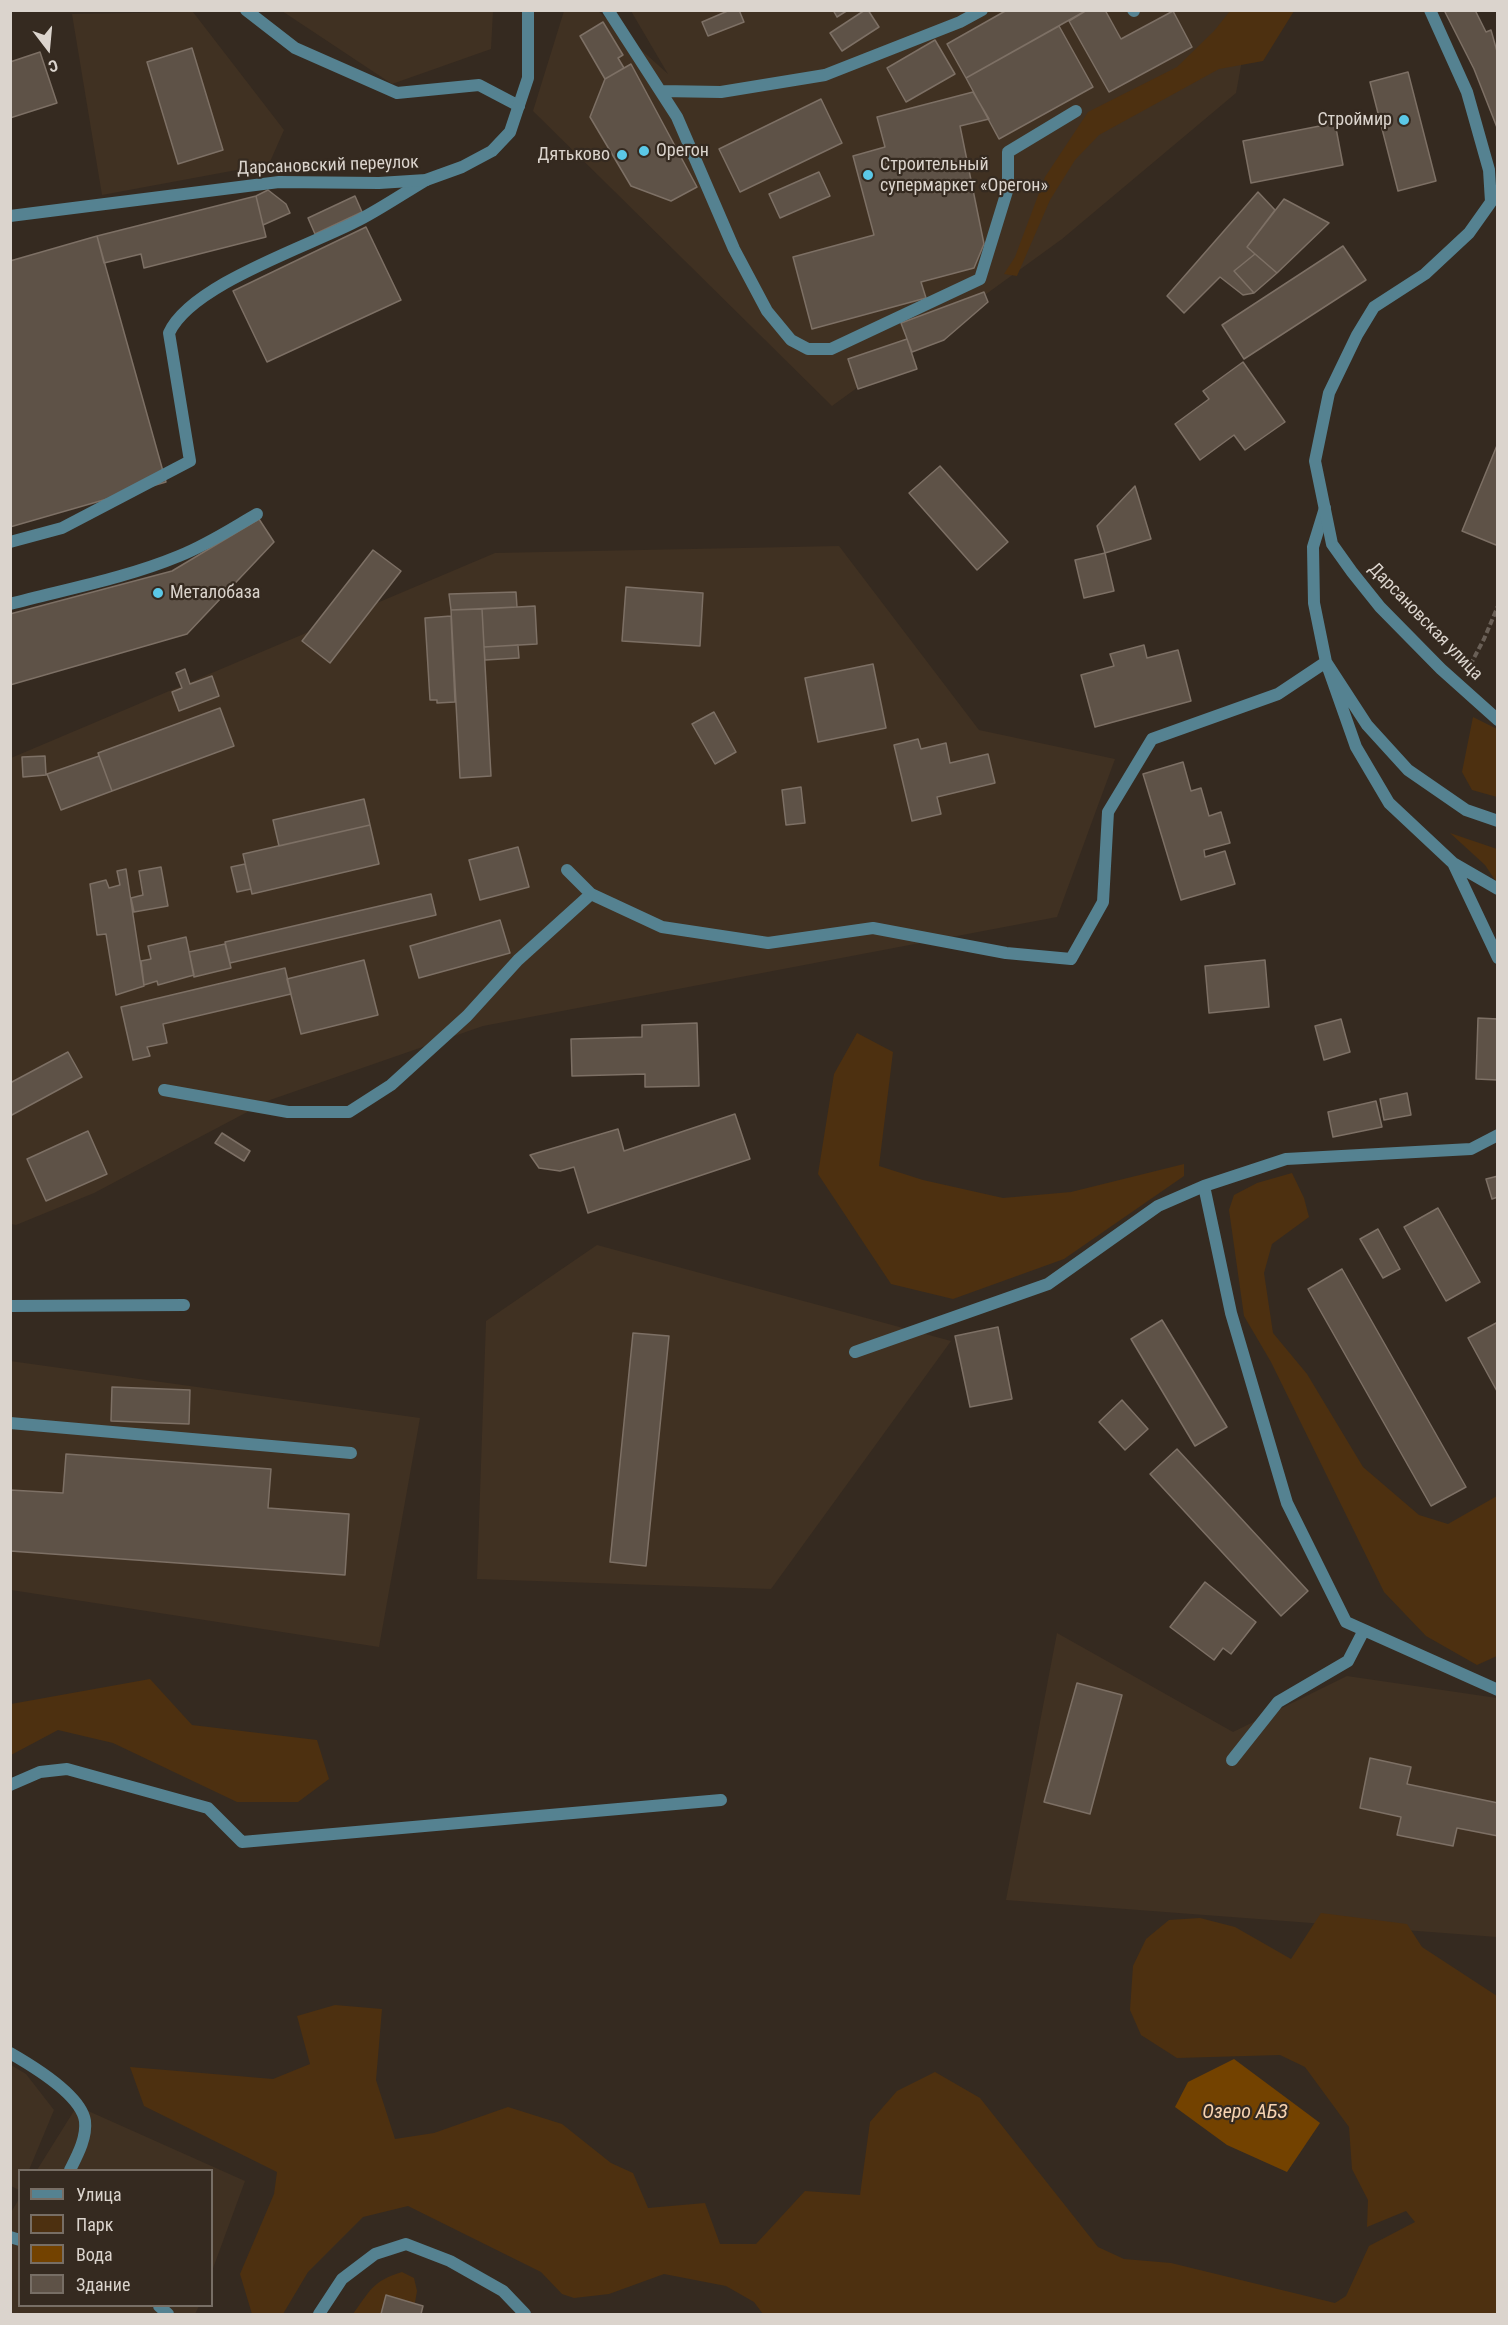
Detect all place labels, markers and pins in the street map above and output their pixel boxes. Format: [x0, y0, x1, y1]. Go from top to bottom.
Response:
place label: Строймир [1317, 109, 1392, 131]
marker: Строймир [1397, 113, 1411, 127]
place label: Орегон [656, 140, 709, 162]
place label: Дятьково [538, 144, 610, 166]
marker: Орегон [637, 144, 651, 158]
marker: Дятьково [615, 148, 629, 162]
place label: Строительный супермаркет «Орегон» [880, 154, 1048, 196]
marker: Строительный супермаркет «Орегон» [861, 168, 875, 182]
place label: Металобаза [170, 582, 260, 604]
marker: Металобаза [151, 586, 165, 600]

